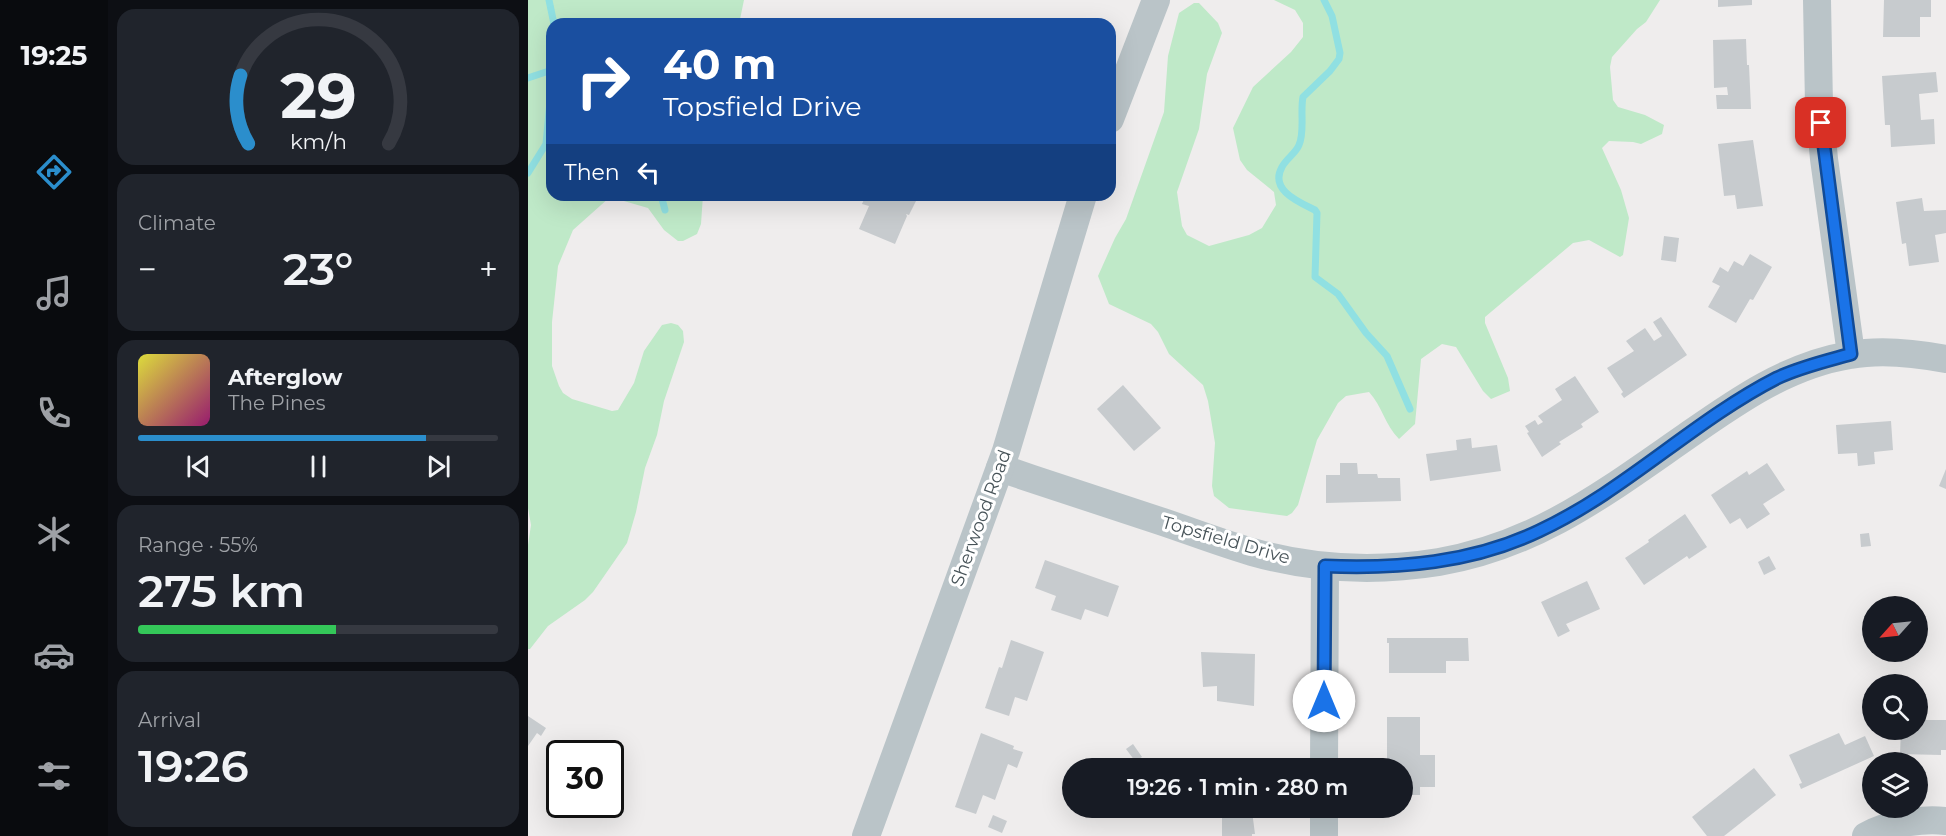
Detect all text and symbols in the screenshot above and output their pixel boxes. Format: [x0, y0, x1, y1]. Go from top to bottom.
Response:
text: 40 m [663, 38, 776, 90]
text: 19:25 [21, 39, 87, 72]
icon: right [564, 42, 642, 120]
text: 29 [280, 58, 356, 134]
text: Topsfield Drive [663, 90, 862, 123]
pin [1795, 97, 1846, 148]
icon: arrive [1804, 106, 1837, 139]
text: km/h [289, 129, 347, 155]
icon: directions [33, 151, 75, 193]
icon: left [632, 156, 665, 189]
text: Then [564, 159, 620, 186]
text: Climate [138, 211, 216, 235]
text: 23° [283, 241, 353, 296]
text: − [138, 249, 157, 289]
text: + [479, 249, 498, 289]
icon: music [33, 272, 75, 314]
text: Afterglow [228, 364, 342, 391]
text: The Pines [228, 391, 325, 415]
icon: phone [33, 392, 75, 434]
street label: Sherwood Road [946, 447, 1016, 589]
icon: previous [182, 450, 215, 483]
icon: pause [302, 450, 335, 483]
icon: next [422, 450, 455, 483]
street label: Topsfield Drive [1159, 511, 1293, 569]
icon: climate [33, 513, 75, 555]
text: Range · 55% [138, 533, 258, 557]
text: 275 km [138, 563, 305, 618]
north arrow [1862, 596, 1928, 662]
map controls [1862, 596, 1928, 818]
icon: car [33, 634, 75, 676]
position arrow [1292, 669, 1356, 733]
button: search [1862, 674, 1928, 740]
text: Arrival [138, 708, 201, 732]
text: 19:26 [138, 738, 249, 793]
speed limit sign: 30 [546, 740, 624, 818]
button: layers [1862, 752, 1928, 818]
icon: filters [33, 755, 75, 797]
text: 19:26 · 1 min · 280 m [1127, 774, 1348, 801]

